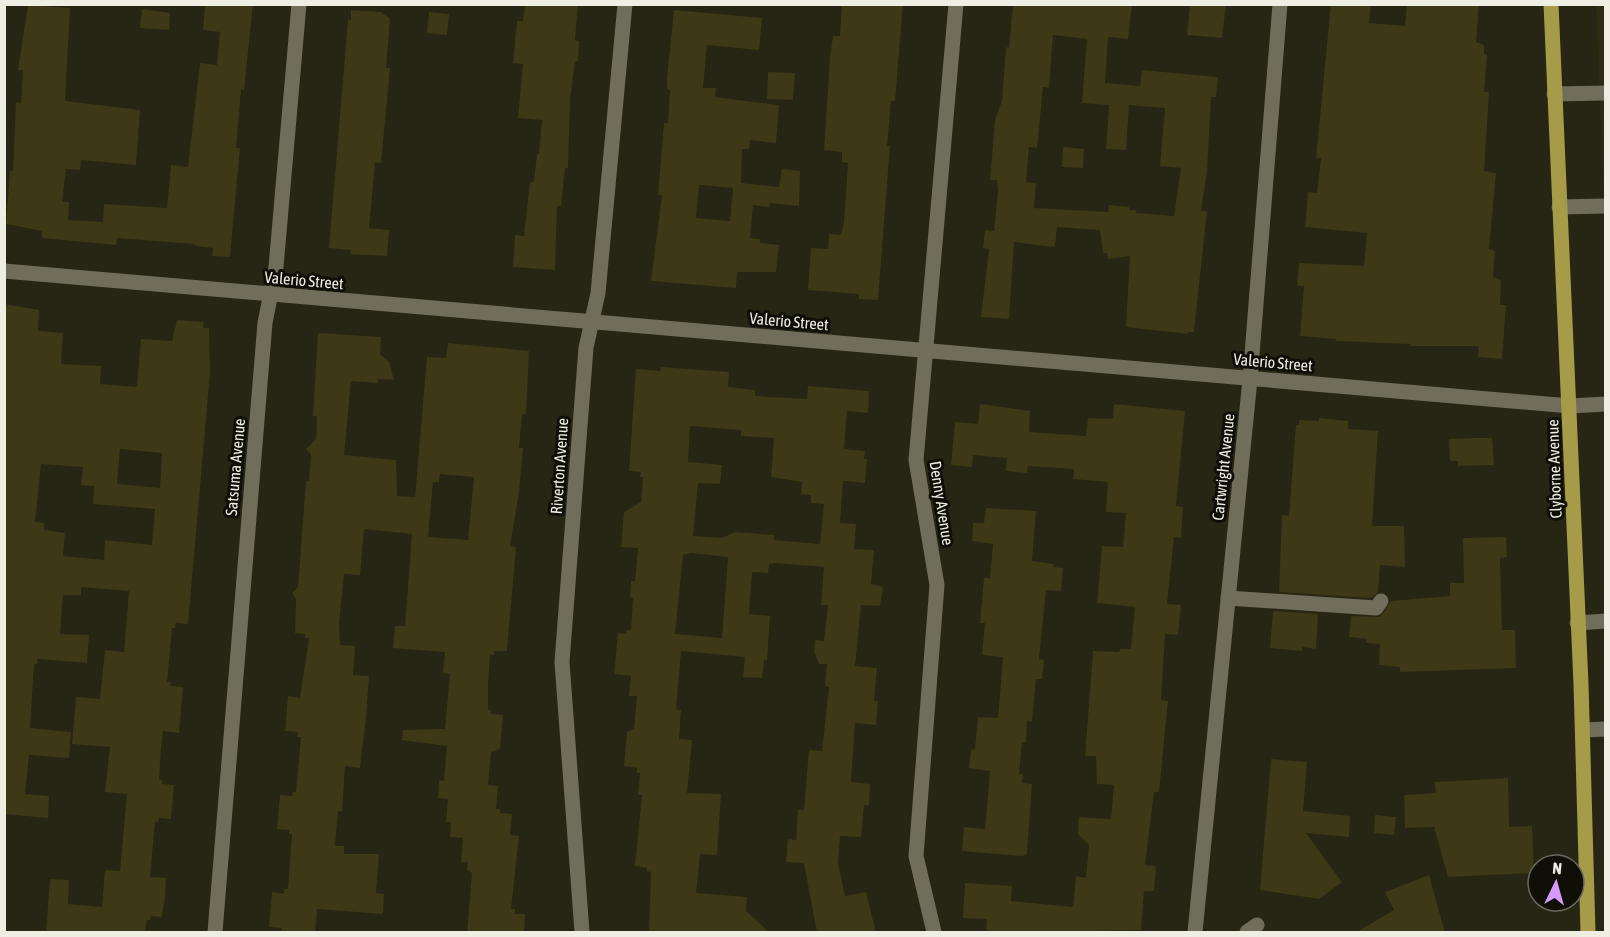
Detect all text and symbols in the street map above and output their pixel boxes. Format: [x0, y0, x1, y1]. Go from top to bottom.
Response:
street label: Valerio Street [264, 268, 345, 292]
street label: Valerio Street [749, 309, 830, 333]
street label: Valerio Street [1233, 350, 1314, 374]
street label: Cartwright Avenue [1208, 413, 1239, 522]
street label: Riverton Avenue [547, 417, 571, 515]
street label: Satsuma Avenue [222, 418, 248, 516]
street label: Clyborne Avenue [1543, 419, 1566, 519]
street label: Denny Avenue [925, 460, 958, 546]
north arrow [1526, 853, 1586, 913]
text: N [1552, 859, 1563, 877]

